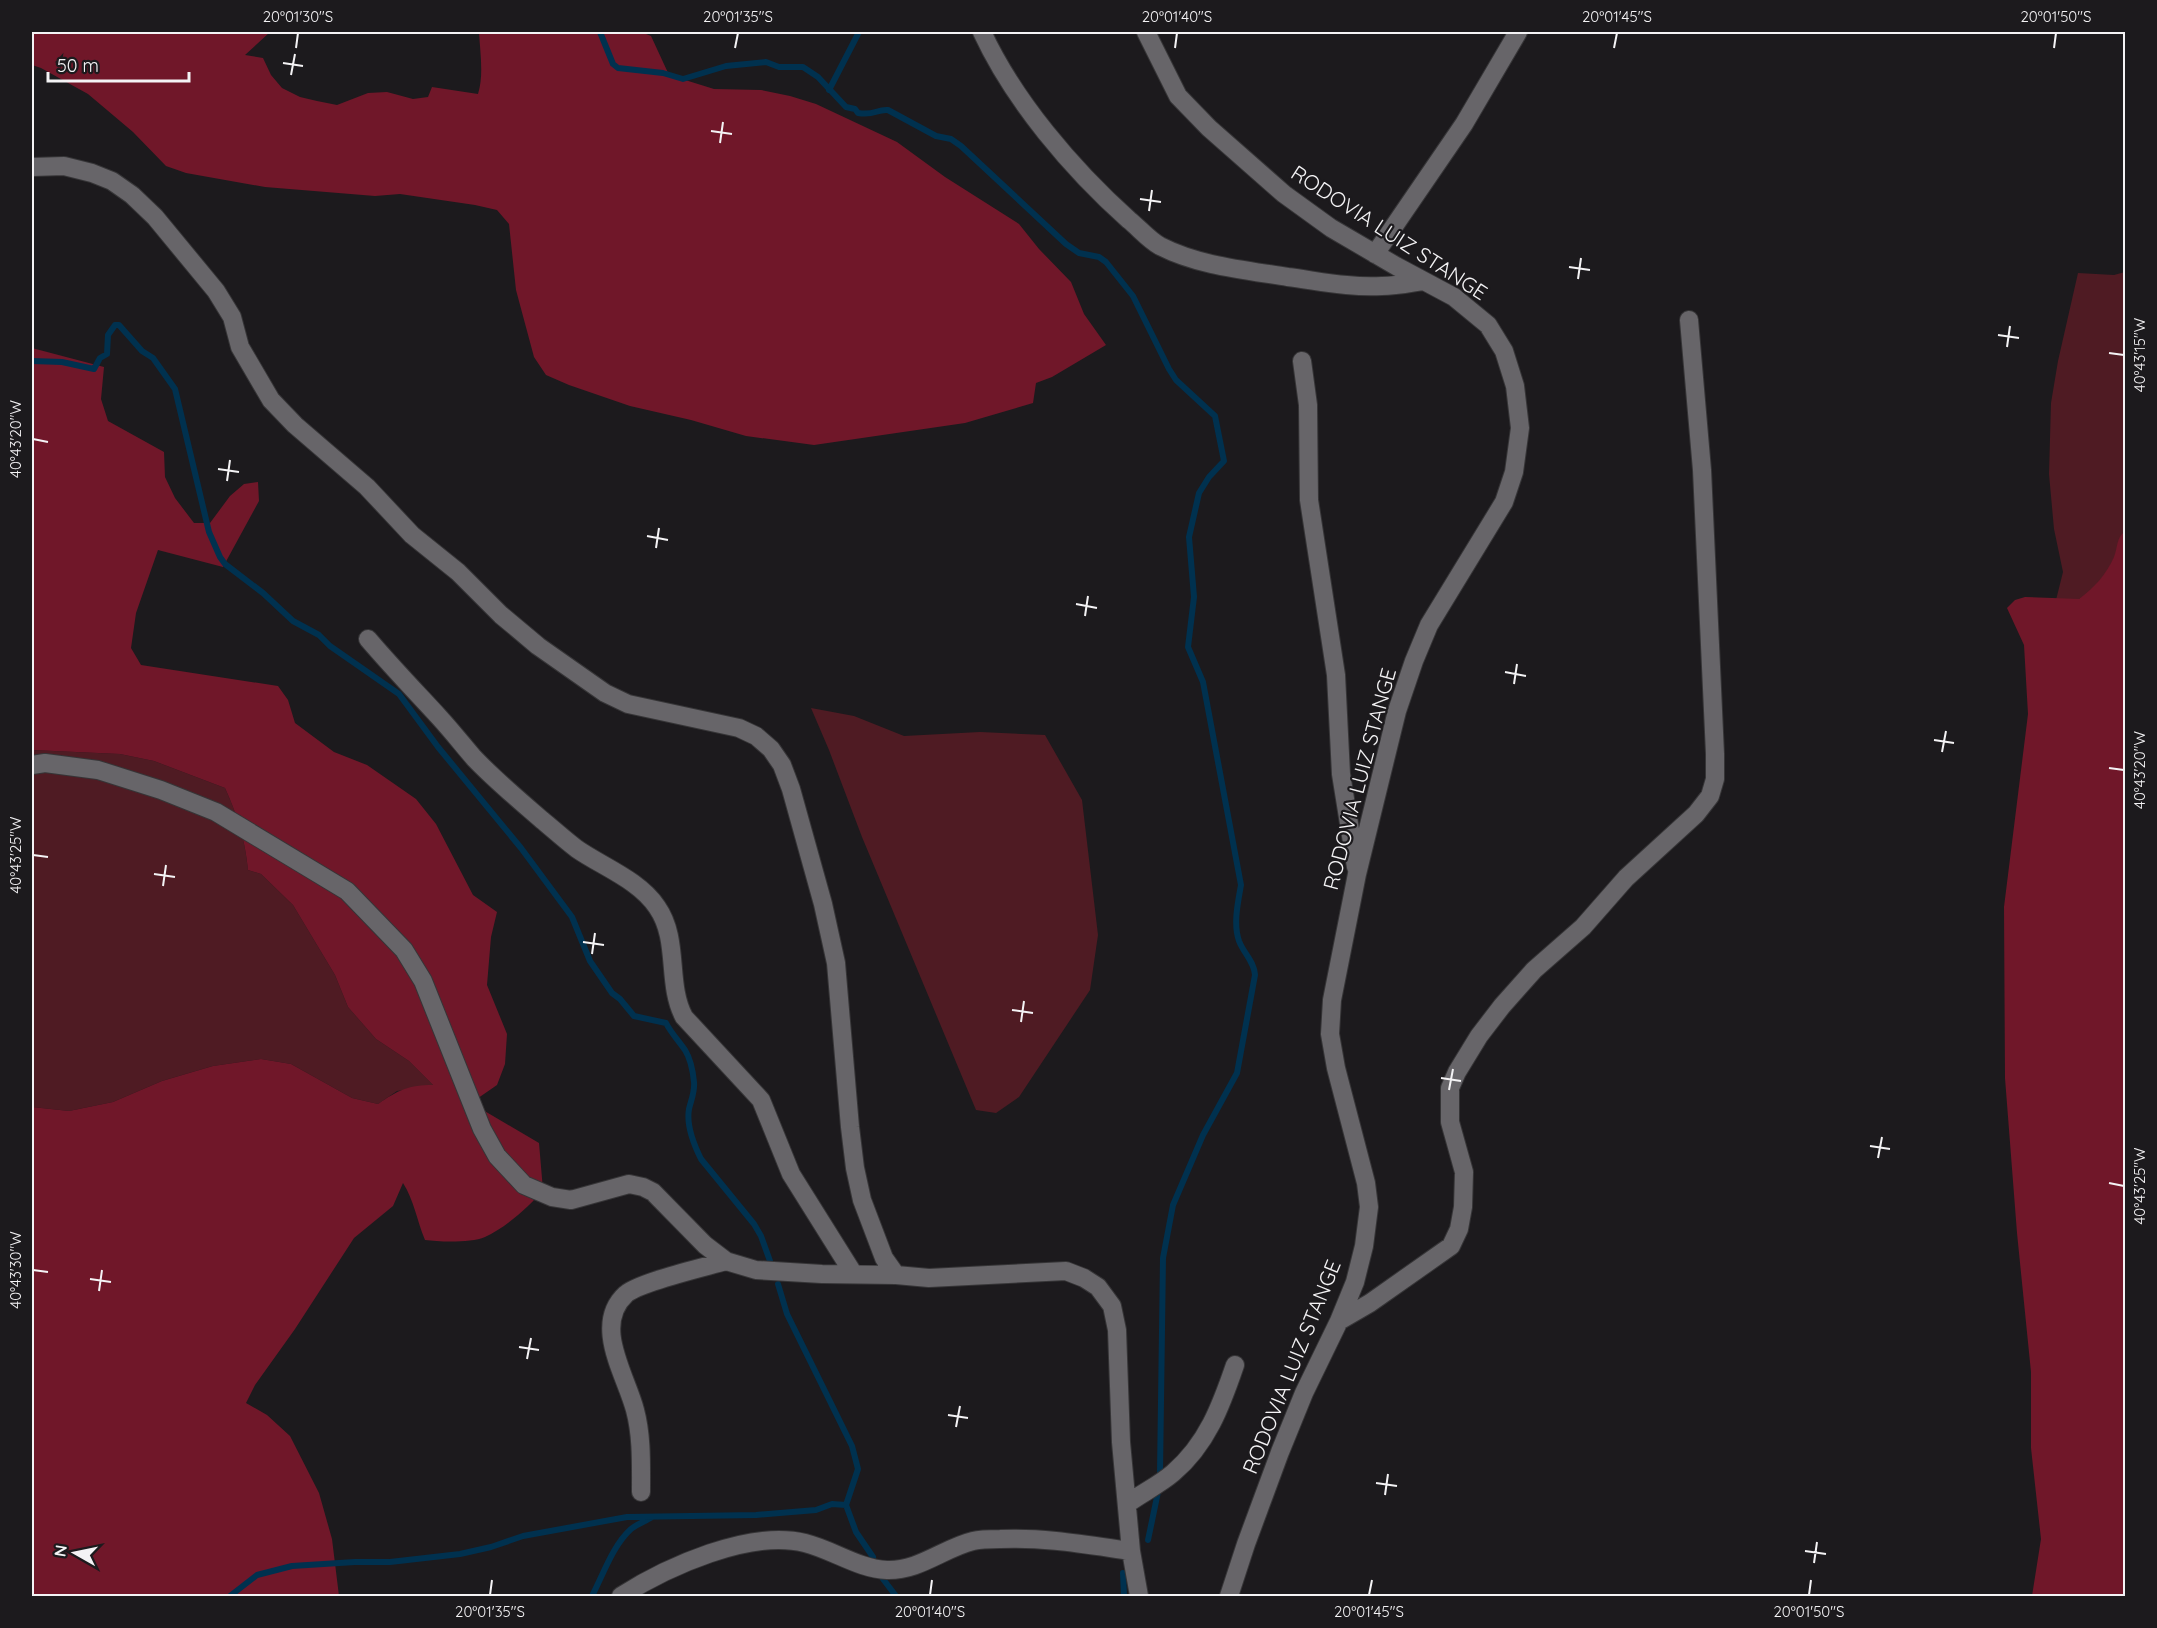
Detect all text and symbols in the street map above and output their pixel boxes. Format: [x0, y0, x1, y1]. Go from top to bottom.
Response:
text: 20°01'30"S [263, 7, 333, 26]
text: 20°01'35"S [703, 7, 773, 26]
text: 20°01'40"S [1142, 7, 1212, 26]
text: 20°01'45"S [1582, 7, 1652, 26]
text: 20°01'50"S [2021, 7, 2091, 26]
scale bar [48, 45, 189, 83]
text: 50 m [57, 54, 99, 77]
street label: RODOVIA LUIZ STANGE [1287, 159, 1492, 305]
text: 40°43'15"W [2130, 317, 2149, 392]
text: 40°43'20"W [6, 400, 25, 478]
street label: RODOVIA LUIZ STANGE [1317, 665, 1401, 892]
text: 40°43'20"W [2130, 731, 2149, 809]
text: 40°43'25"W [6, 816, 25, 894]
text: 40°43'25"W [2130, 1147, 2149, 1225]
text: 40°43'30"W [6, 1231, 25, 1309]
street label: RODOVIA LUIZ STANGE [1236, 1256, 1346, 1477]
north arrow [45, 1523, 105, 1583]
text: N [49, 1543, 71, 1558]
text: 20°01'35"S [455, 1602, 525, 1621]
text: 20°01'40"S [895, 1602, 965, 1621]
text: 20°01'45"S [1334, 1602, 1404, 1621]
text: 20°01'50"S [1774, 1602, 1844, 1621]

